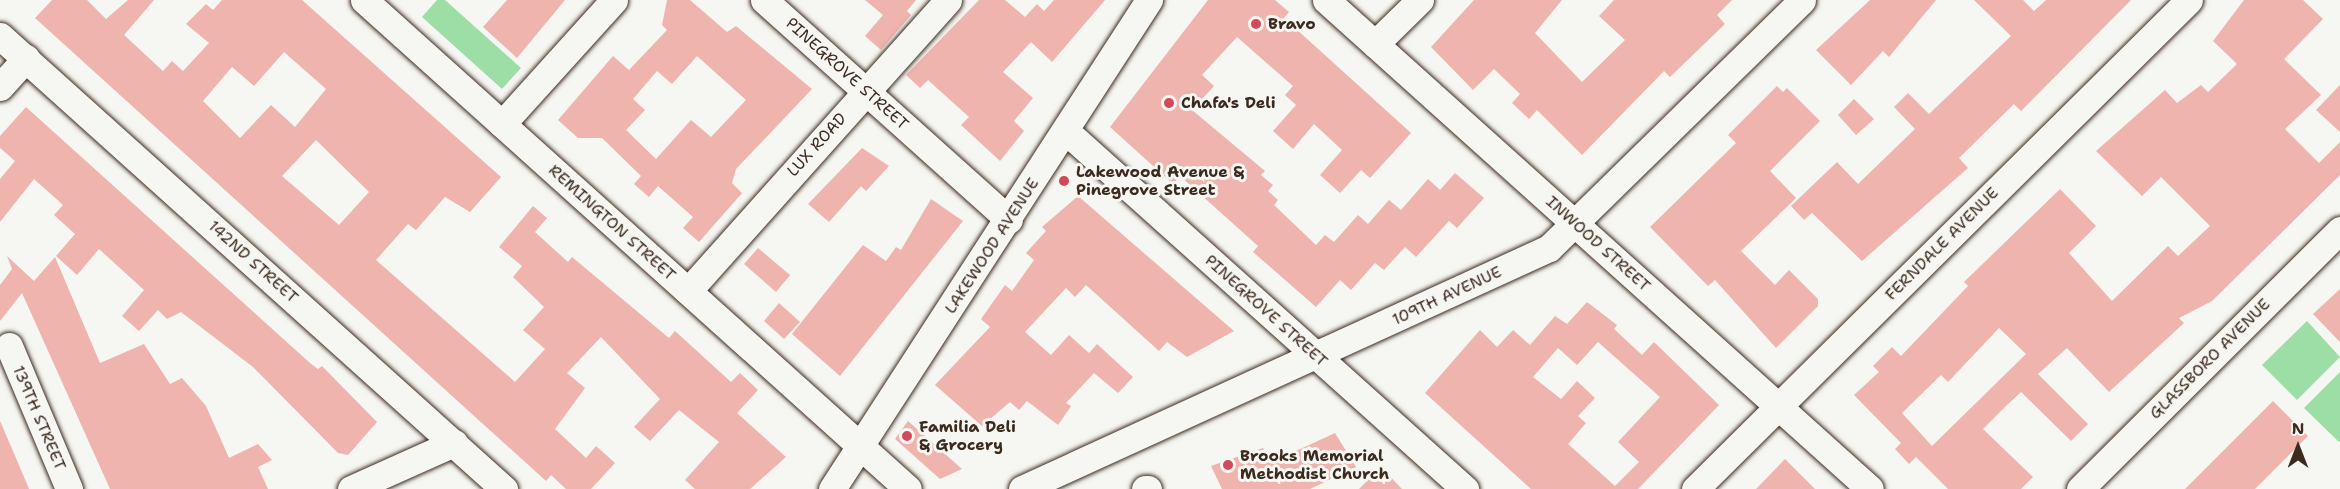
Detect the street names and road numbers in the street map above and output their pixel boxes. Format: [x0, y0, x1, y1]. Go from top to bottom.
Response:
street label: PINEGROVE STREET [782, 14, 912, 134]
street label: LUX ROAD [783, 109, 851, 181]
street label: REMINGTON STREET [544, 161, 680, 285]
street label: LAKEWOOD AVENUE [941, 175, 1043, 317]
street label: FERNDALE AVENUE [1881, 183, 2003, 305]
street label: INWOOD STREET [1542, 192, 1654, 296]
street label: 142ND STREET [204, 217, 302, 307]
street label: PINEGROVE STREET [1201, 251, 1331, 371]
street label: 109TH AVENUE [1389, 262, 1505, 330]
street label: GLASSBORO AVENUE [2146, 295, 2274, 423]
street label: 139TH STREET [8, 363, 70, 473]

